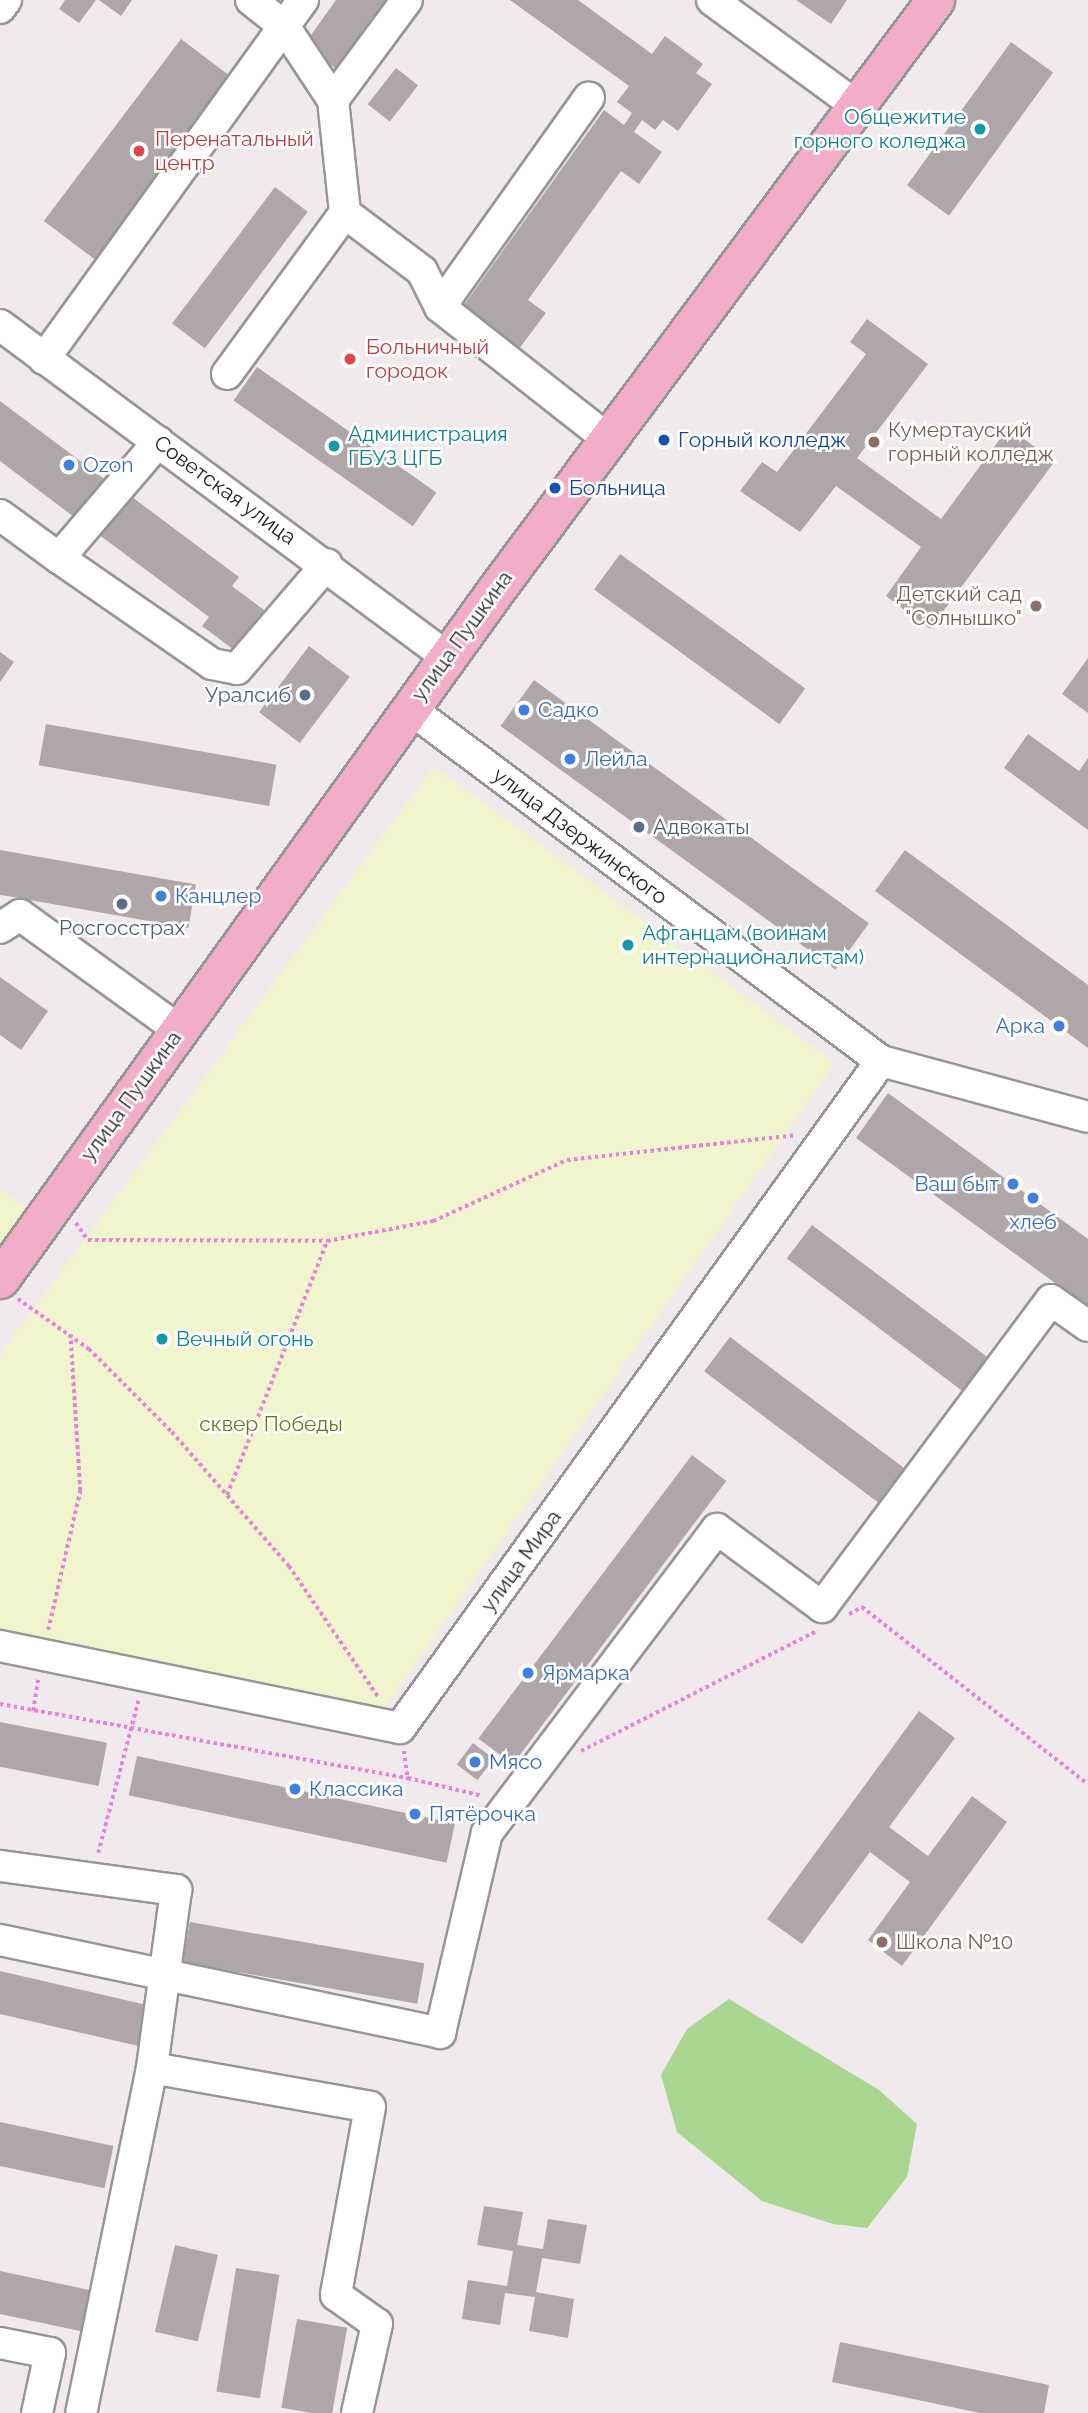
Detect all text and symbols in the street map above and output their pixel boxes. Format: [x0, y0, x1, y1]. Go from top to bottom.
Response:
place label: Общежитие горного коледжа [794, 104, 966, 154]
marker: Общежитие горного коледжа [972, 121, 988, 137]
place label: Перенатальный центр [155, 126, 314, 176]
marker: Перенатальный центр [129, 141, 149, 161]
place label: Больничный городок [366, 334, 489, 384]
marker: Больничный городок [340, 349, 360, 369]
place label: Кумертауский горный колледж [888, 417, 1054, 467]
place label: Администрация ГБУЗ ЦГБ [348, 421, 508, 471]
place label: Горный колледж [678, 427, 846, 453]
street label: Советская улица [149, 430, 301, 550]
marker: Горный колледж [656, 432, 672, 448]
marker: Кумертауский горный колледж [866, 434, 882, 450]
marker: Администрация ГБУЗ ЦГБ [326, 438, 342, 454]
place label: Ozon [83, 452, 134, 478]
marker: Ozon [61, 457, 77, 473]
place label: Больница [569, 475, 666, 501]
marker: Больница [547, 480, 563, 496]
street label: улица Пушкина [406, 566, 518, 706]
place label: Детский сад "Солнышко" [896, 581, 1022, 631]
marker: Детский сад "Солнышко" [1028, 598, 1044, 614]
place label: Уралсиб [205, 682, 291, 708]
marker: Уралсиб [297, 687, 313, 703]
place label: Садко [538, 697, 599, 723]
marker: Садко [516, 702, 532, 718]
place label: Лейла [584, 746, 647, 772]
marker: Лейла [562, 751, 578, 767]
street label: улица Дзержинского [488, 762, 672, 910]
place label: Адвокаты [653, 814, 750, 840]
marker: Адвокаты [631, 819, 647, 835]
place label: Канцлер [175, 883, 261, 909]
marker: Канцлер [153, 888, 169, 904]
marker: Росгосстрах [114, 896, 130, 912]
place label: Росгосстрах [59, 915, 185, 941]
place label: Афганцам (воинам интернационалистам) [642, 920, 864, 970]
marker: Афганцам (воинам интернационалистам) [620, 937, 636, 953]
place label: Арка [996, 1013, 1045, 1039]
marker: Арка [1051, 1018, 1067, 1034]
street label: улица Пушкина [75, 1026, 187, 1166]
place label: Ваш быт [914, 1171, 999, 1197]
marker: Ваш быт [1005, 1176, 1021, 1192]
marker: хлеб [1025, 1190, 1041, 1206]
place label: хлеб [1009, 1209, 1057, 1235]
place label: Вечный огонь [176, 1326, 313, 1352]
marker: Вечный огонь [154, 1331, 170, 1347]
park label: сквер Победы [199, 1411, 343, 1437]
street label: улица Мира [476, 1505, 566, 1617]
place label: Ярмарка [542, 1660, 630, 1686]
marker: Ярмарка [520, 1665, 536, 1681]
place label: Мясо [489, 1749, 542, 1775]
marker: Мясо [467, 1754, 483, 1770]
place label: Классика [309, 1776, 403, 1802]
marker: Классика [287, 1781, 303, 1797]
place label: Пятёрочка [429, 1801, 536, 1827]
marker: Пятёрочка [407, 1806, 423, 1822]
place label: Школа №10 [896, 1929, 1013, 1955]
marker: Школа №10 [874, 1934, 890, 1950]

